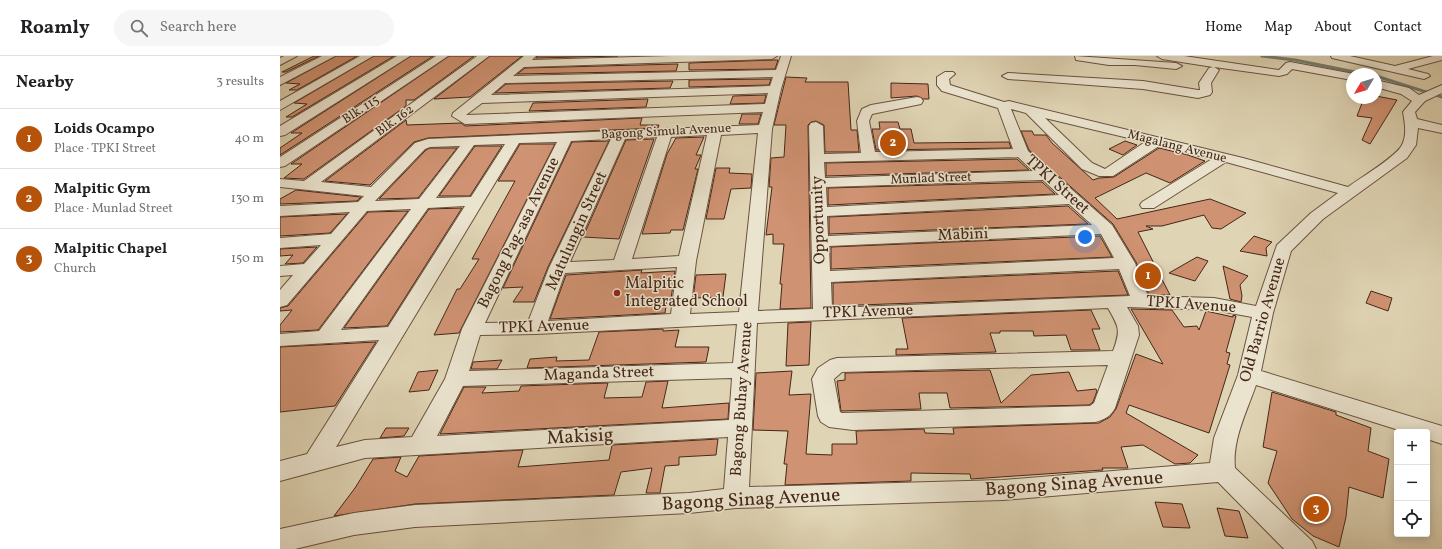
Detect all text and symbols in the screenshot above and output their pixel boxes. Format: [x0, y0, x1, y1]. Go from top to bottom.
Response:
search box [114, 10, 394, 46]
text: Roamly [20, 15, 90, 41]
icon: search [128, 17, 150, 39]
text: Search here [160, 17, 237, 38]
text: Home [1205, 18, 1242, 37]
text: Map [1264, 18, 1292, 37]
text: About [1314, 18, 1352, 37]
text: Contact [1374, 18, 1422, 37]
north arrow [1346, 68, 1382, 104]
text: Nearby [16, 71, 74, 94]
text: 3 results [216, 73, 264, 91]
street label: Blk. 115 [339, 91, 383, 129]
street label: Blk. 162 [372, 101, 418, 141]
text: Loids Ocampo [54, 119, 155, 140]
street label: Bagong Simula Avenue [600, 120, 732, 144]
street label: Magalang Avenue [1126, 126, 1228, 168]
pin: 2 [880, 128, 906, 158]
text: 1 [26, 130, 32, 148]
text: 40 m [235, 130, 264, 148]
text: Place · TPKI Street [54, 140, 156, 158]
street label: TPKI Street [1020, 150, 1094, 220]
street label: Bagong Pag-asa Avenue [473, 154, 565, 312]
street label: Matulungin Street [541, 168, 613, 294]
street label: Munlad Street [890, 169, 972, 189]
street label: Opportunity [806, 175, 832, 265]
text: Malpitic Gym [54, 179, 151, 200]
text: 2 [26, 190, 32, 208]
text: 130 m [231, 190, 264, 208]
text: Place · Munlad Street [54, 200, 173, 218]
street label: Mabini [937, 223, 989, 247]
your location [1075, 227, 1095, 247]
text: Malpitic Chapel [54, 239, 167, 260]
text: 3 [26, 250, 32, 268]
text: 150 m [231, 250, 264, 268]
street label: Old Barrio Avenue [1235, 255, 1291, 385]
text: Church [54, 260, 96, 278]
pin: 1 [1135, 261, 1161, 291]
place label: Malpitic Integrated School [625, 273, 748, 313]
marker: Malpitic Integrated School [612, 288, 622, 298]
street label: TPKI Avenue [1145, 291, 1237, 319]
street label: TPKI Avenue [822, 299, 914, 325]
street label: TPKI Avenue [498, 314, 590, 340]
street label: Bagong Buhay Avenue [726, 321, 758, 477]
street label: Maganda Street [543, 361, 655, 387]
street label: Makisig [546, 422, 614, 452]
map controls [1394, 429, 1430, 537]
button: + [1394, 429, 1430, 465]
street label: Bagong Sinag Avenue [984, 465, 1164, 503]
button: − [1394, 465, 1430, 501]
street label: Bagong Sinag Avenue [661, 482, 841, 518]
pin: 3 [1303, 494, 1329, 524]
button: locate [1394, 501, 1430, 537]

